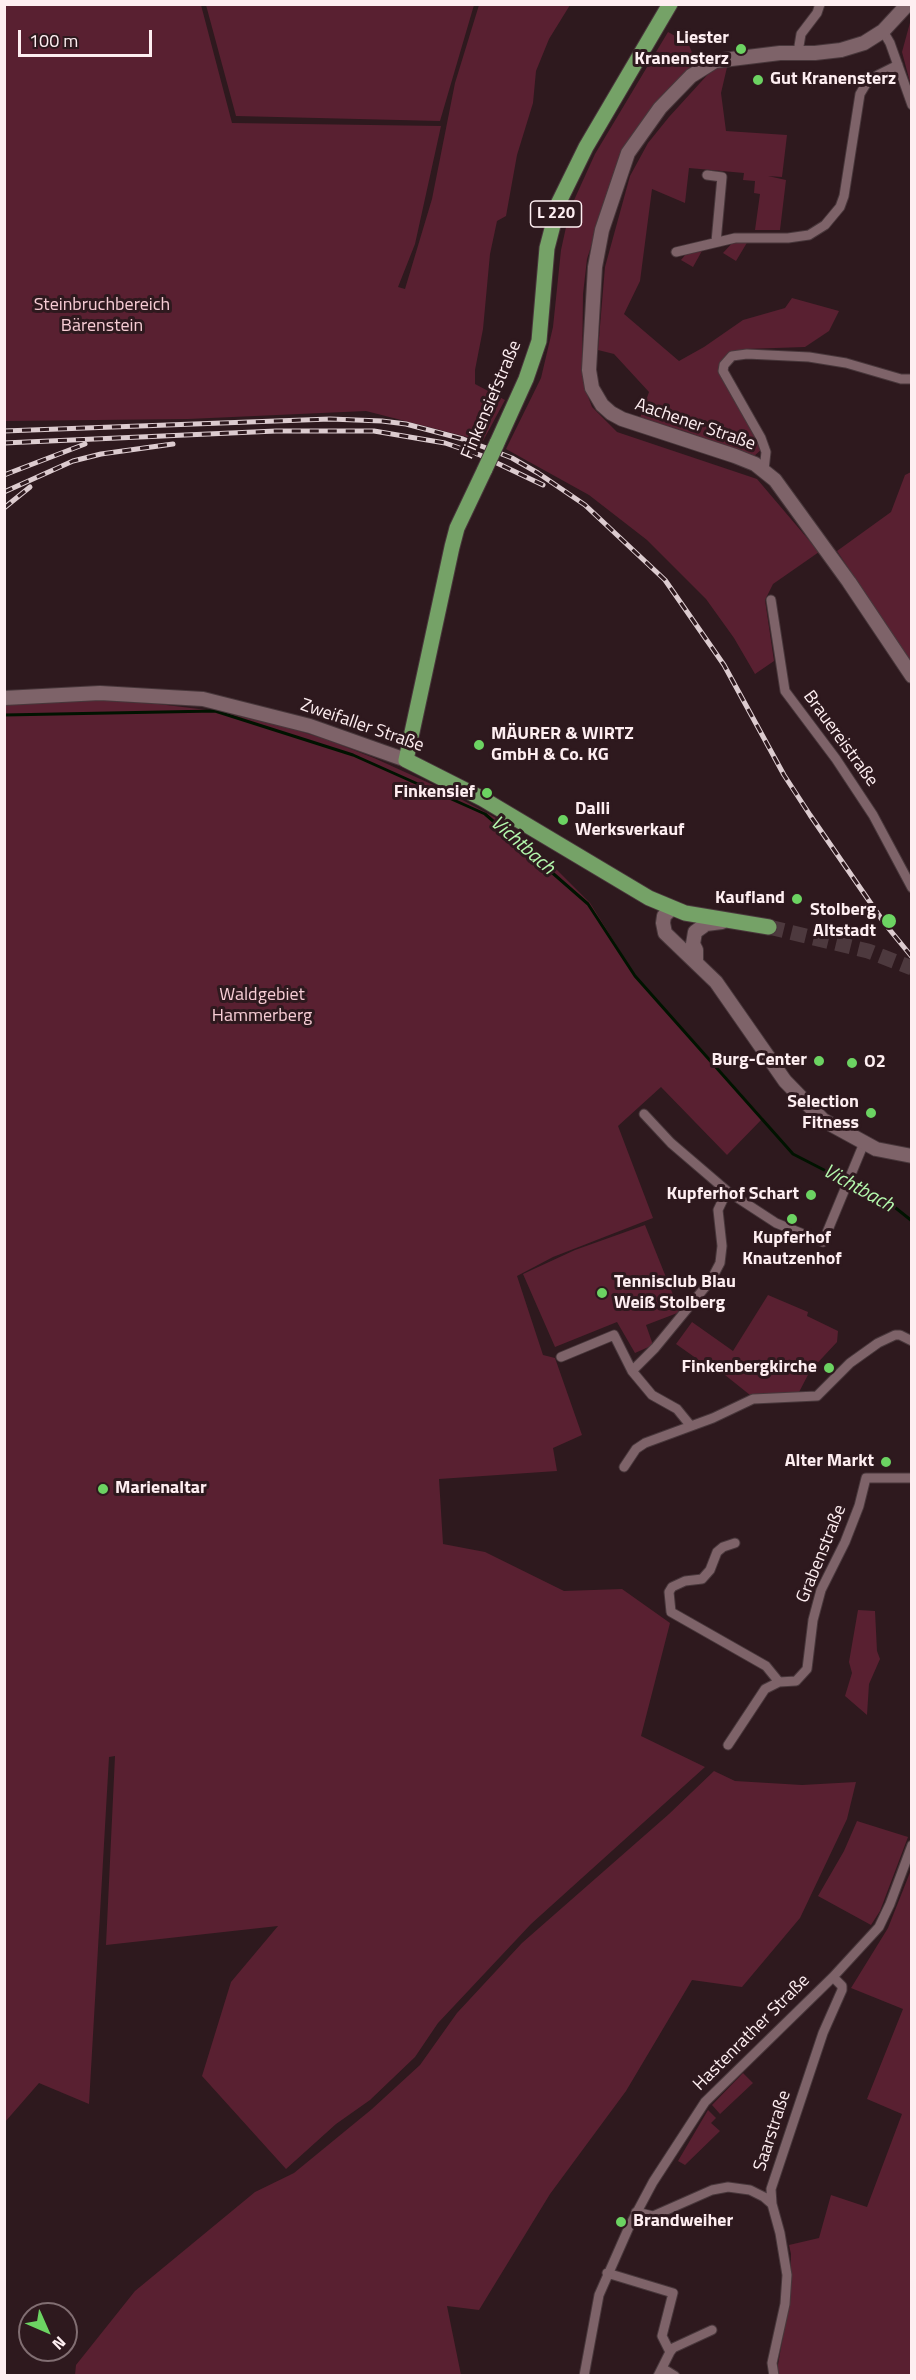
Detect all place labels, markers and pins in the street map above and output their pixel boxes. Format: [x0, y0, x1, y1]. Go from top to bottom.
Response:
place label: Liester Kranensterz [634, 28, 729, 70]
marker: Liester Kranensterz [734, 42, 748, 56]
place label: Gut Kranensterz [770, 69, 896, 91]
marker: Gut Kranensterz [751, 73, 765, 87]
place label: MÄURER & WIRTZ GmbH & Co. KG [491, 724, 634, 766]
marker: MÄURER & WIRTZ GmbH & Co. KG [472, 738, 486, 752]
place label: Finkensief [394, 782, 475, 804]
marker: Finkensief [480, 786, 494, 800]
place label: Dalli Werksverkauf [575, 799, 685, 842]
marker: Dalli Werksverkauf [556, 813, 570, 827]
place label: Kaufland [715, 888, 785, 910]
marker: Kaufland [790, 892, 804, 906]
place label: Stolberg Altstadt [810, 900, 876, 942]
marker: Stolberg Altstadt [880, 912, 898, 930]
place label: Burg-Center [711, 1050, 807, 1072]
place label: O2 [864, 1052, 886, 1074]
marker: Burg-Center [812, 1054, 826, 1068]
marker: O2 [845, 1056, 859, 1070]
place label: Selection Fitness [787, 1092, 859, 1134]
marker: Selection Fitness [864, 1106, 878, 1120]
place label: Kupferhof Schart [667, 1184, 799, 1206]
marker: Kupferhof Schart [804, 1188, 818, 1202]
marker: Kupferhof Knautzenhof [785, 1212, 799, 1226]
place label: Kupferhof Knautzenhof [742, 1228, 842, 1270]
place label: Tennisclub Blau Weiß Stolberg [614, 1272, 736, 1314]
marker: Tennisclub Blau Weiß Stolberg [595, 1286, 609, 1300]
place label: Finkenbergkirche [682, 1357, 817, 1379]
marker: Finkenbergkirche [822, 1361, 836, 1375]
place label: Alter Markt [785, 1451, 874, 1473]
marker: Alter Markt [879, 1455, 893, 1469]
place label: Marienaltar [115, 1478, 207, 1500]
marker: Marienaltar [96, 1482, 110, 1496]
place label: Brandweiher [633, 2211, 733, 2233]
marker: Brandweiher [614, 2215, 628, 2229]

